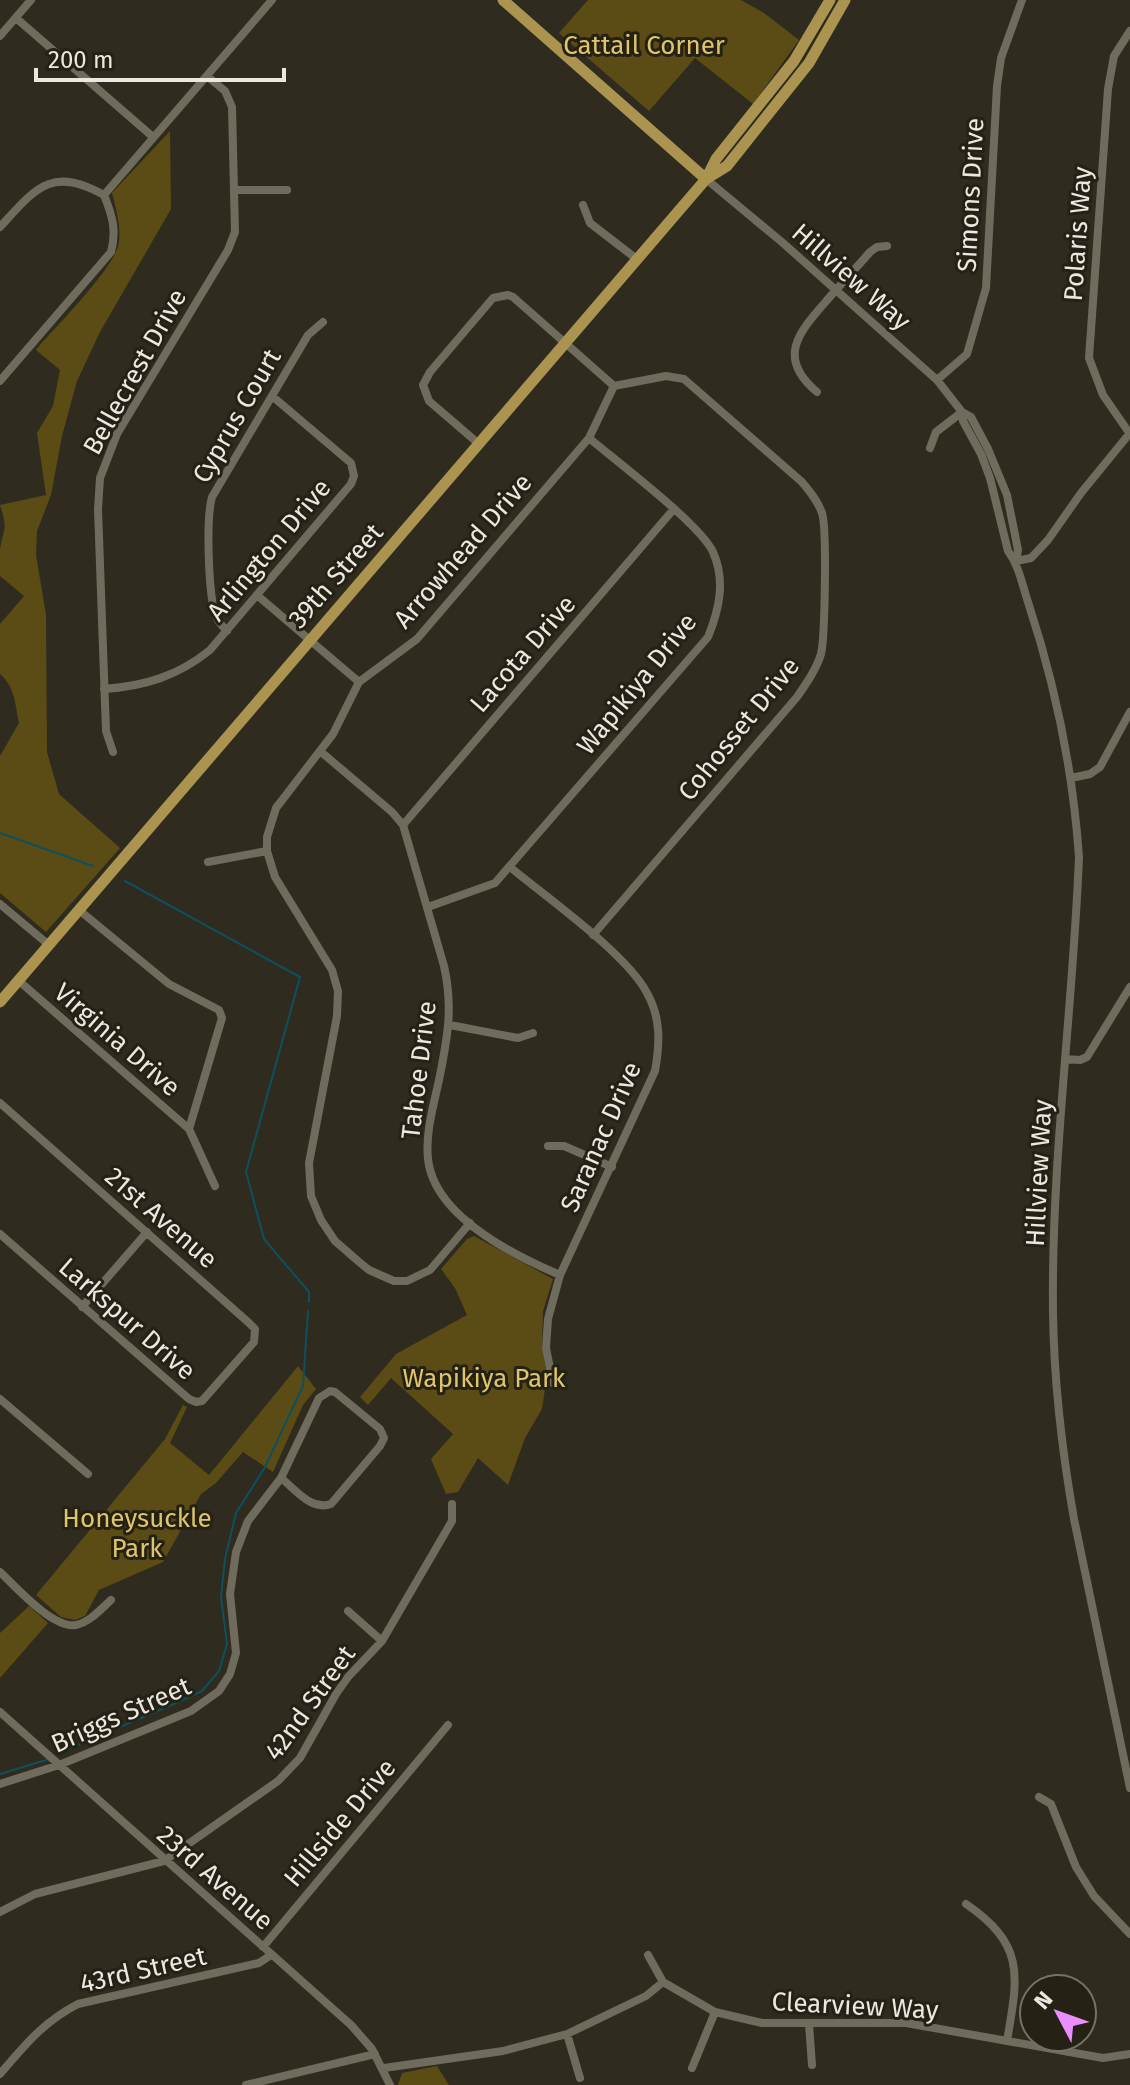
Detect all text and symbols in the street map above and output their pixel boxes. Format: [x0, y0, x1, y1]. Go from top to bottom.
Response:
park label: Cattail Corner [563, 30, 725, 61]
scale bar [36, 32, 284, 82]
text: 200 m [48, 46, 114, 74]
street label: Simons Drive [951, 117, 991, 273]
street label: Polaris Way [1058, 165, 1098, 302]
street label: Hillview Way [785, 217, 917, 337]
street label: Bellecrest Drive [77, 284, 193, 460]
street label: Cyprus Court [186, 343, 288, 488]
street label: Arrowhead Drive [387, 467, 539, 635]
street label: Arlington Drive [201, 473, 337, 627]
street label: 39th Street [282, 517, 390, 635]
street label: Lacota Drive [464, 589, 582, 719]
street label: Wapikiya Drive [571, 607, 703, 761]
street label: Cohosset Drive [672, 651, 806, 807]
street label: Virginia Drive [48, 977, 186, 1103]
street label: Tahoe Drive [395, 999, 443, 1141]
street label: Saranac Drive [554, 1057, 648, 1217]
street label: Hillview Way [1020, 1099, 1058, 1247]
street label: 21st Avenue [99, 1161, 223, 1275]
street label: Larkspur Drive [52, 1251, 202, 1387]
park label: Wapikiya Park [403, 1363, 566, 1394]
park label: Honeysuckle Park [62, 1503, 212, 1564]
street label: 42nd Street [258, 1639, 362, 1766]
street label: Briggs Street [46, 1670, 196, 1760]
street label: Hillside Drive [278, 1753, 402, 1893]
street label: 23rd Avenue [151, 1819, 279, 1937]
street label: 43rd Street [77, 1940, 210, 2000]
north arrow [1018, 1973, 1098, 2053]
street label: Clearview Way [771, 1986, 939, 2026]
text: N [1028, 1986, 1058, 2015]

